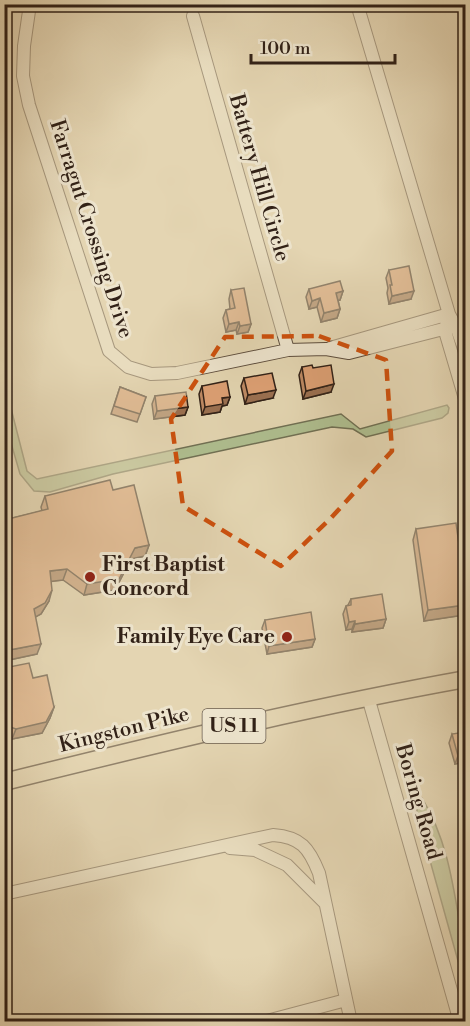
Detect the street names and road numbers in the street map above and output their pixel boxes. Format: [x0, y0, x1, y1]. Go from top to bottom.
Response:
street label: Battery Hill Circle [222, 90, 295, 265]
street label: Farragut Crossing Drive [43, 116, 139, 342]
street label: Kingston Pike [56, 701, 192, 759]
road number: US 11 [202, 709, 266, 743]
street label: Boring Road [389, 740, 447, 863]

